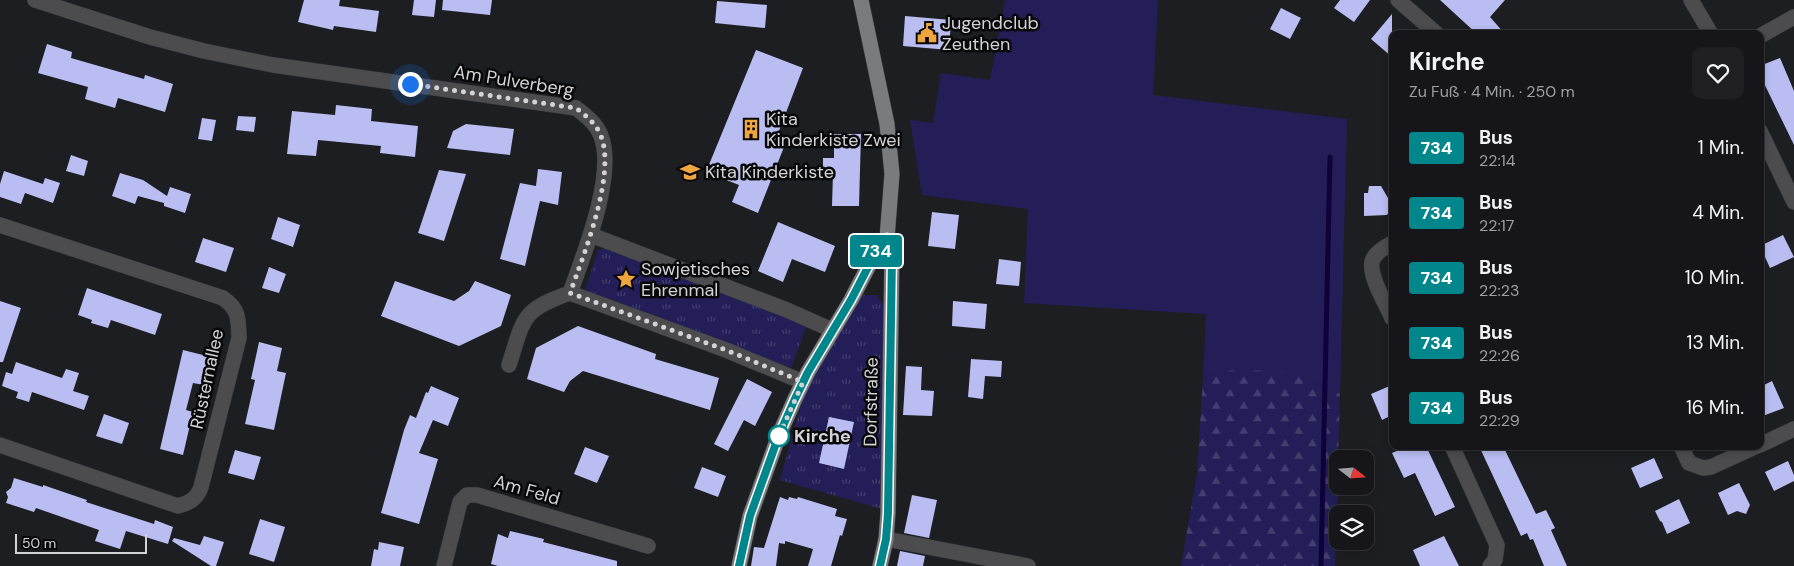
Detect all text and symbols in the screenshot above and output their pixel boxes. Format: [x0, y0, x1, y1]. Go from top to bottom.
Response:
place label: Jugendclub Zeuthen [942, 11, 1039, 56]
public building icon: Jugendclub Zeuthen [916, 22, 938, 44]
text: Kirche [1409, 46, 1485, 77]
button: heart [1692, 47, 1744, 99]
street label: Am Pulverberg [452, 60, 576, 102]
your location [398, 72, 423, 97]
text: Zu Fuß · 4 Min. · 250 m [1409, 81, 1575, 102]
place label: Kita Kinderkiste Zwei [766, 107, 901, 152]
building icon: Kita Kinderkiste Zwei [740, 118, 762, 140]
text: Bus [1479, 125, 1513, 150]
text: 1 Min. [1698, 135, 1744, 160]
text: 734 [1420, 136, 1453, 160]
text: 22:14 [1479, 150, 1515, 171]
place label: Kita Kinderkiste [705, 160, 834, 184]
school or university icon: Kita Kinderkiste [679, 161, 701, 183]
text: Bus [1479, 190, 1513, 215]
text: 4 Min. [1692, 200, 1744, 225]
text: 734 [1420, 201, 1453, 225]
text: 22:17 [1479, 215, 1514, 236]
line badge: 734 [847, 235, 905, 267]
text: 734 [860, 239, 892, 263]
text: Bus [1479, 255, 1513, 280]
place label: Sowjetisches Ehrenmal [641, 257, 750, 302]
text: 10 Min. [1685, 265, 1744, 290]
text: 734 [1420, 266, 1453, 290]
place icon: Sowjetisches Ehrenmal [615, 268, 637, 290]
text: 22:23 [1479, 280, 1519, 301]
text: Bus [1479, 320, 1513, 345]
street label: Rüsternallee [185, 327, 229, 431]
text: 13 Min. [1687, 330, 1744, 355]
text: 734 [1420, 331, 1453, 355]
text: 22:26 [1479, 345, 1520, 366]
street label: Dorfstraße [858, 357, 884, 447]
text: Bus [1479, 385, 1513, 410]
text: 16 Min. [1686, 395, 1744, 420]
text: 734 [1420, 396, 1453, 420]
text: 22:29 [1479, 410, 1520, 431]
place label: Kirche [794, 424, 851, 448]
marker: Kirche [768, 425, 790, 447]
north arrow [1329, 450, 1374, 495]
map controls [1329, 450, 1374, 550]
street label: Am Feld [491, 469, 563, 511]
button: layers [1329, 505, 1374, 550]
scale bar [15, 531, 148, 554]
text: 50 m [22, 534, 56, 552]

